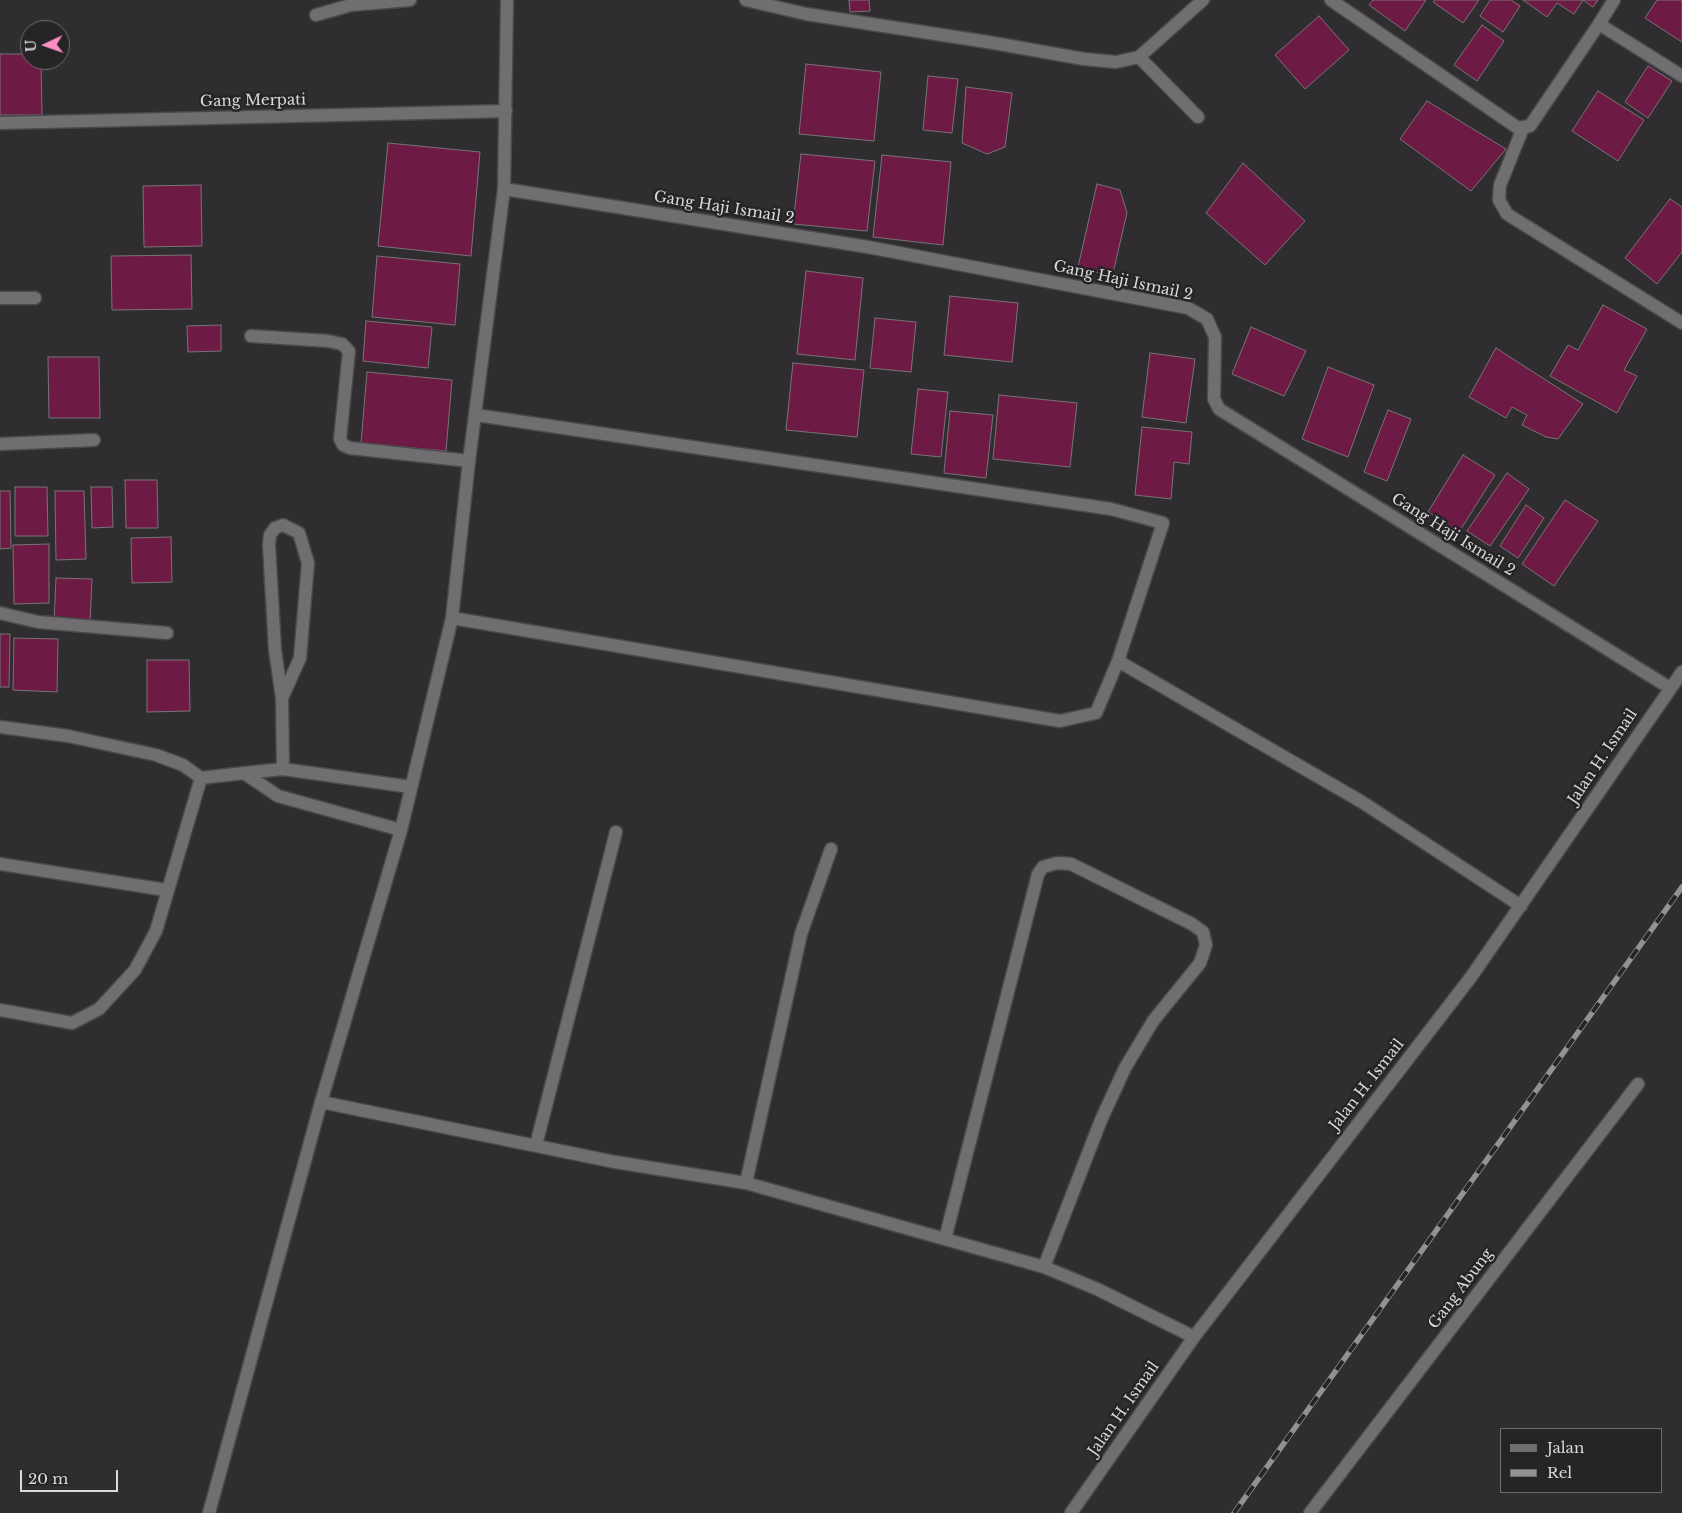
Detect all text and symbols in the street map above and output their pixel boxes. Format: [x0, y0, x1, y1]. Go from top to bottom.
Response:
north arrow [20, 20, 70, 70]
text: U [22, 39, 40, 52]
street label: Gang Merpati [200, 91, 306, 111]
street label: Gang Haji Ismail 2 [652, 188, 796, 228]
street label: Gang Haji Ismail 2 [1052, 257, 1194, 305]
street label: Gang Haji Ismail 2 [1388, 490, 1518, 580]
street label: Jalan H. Ismail [1564, 706, 1642, 808]
street label: Jalan H. Ismail [1326, 1036, 1408, 1134]
street label: Gang Abung [1425, 1245, 1497, 1333]
street label: Jalan H. Ismail [1085, 1358, 1163, 1460]
legend [1500, 1428, 1662, 1493]
text: Jalan [1547, 1438, 1584, 1457]
scale bar [22, 1460, 120, 1492]
text: Rel [1547, 1463, 1572, 1482]
text: 20 m [28, 1469, 68, 1488]

